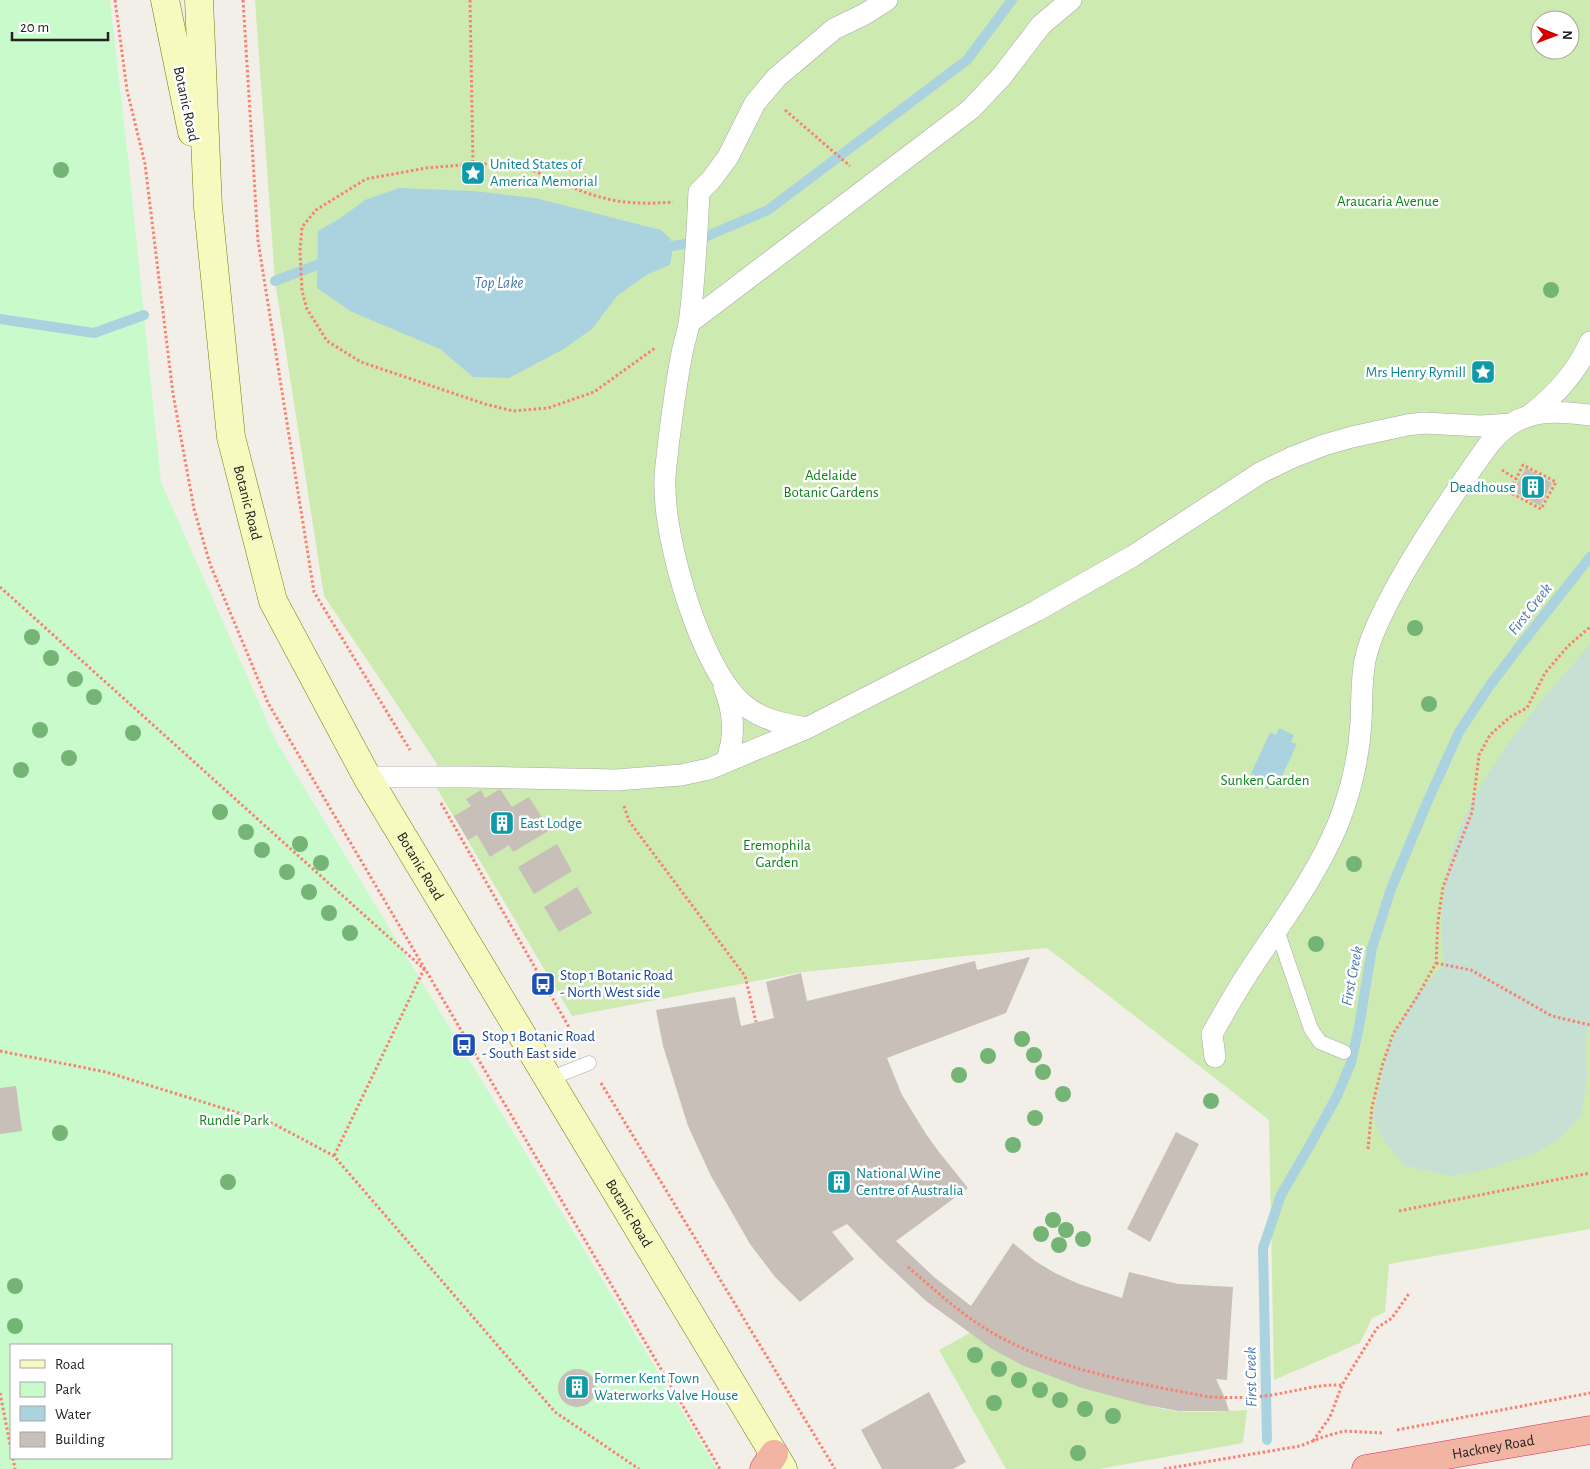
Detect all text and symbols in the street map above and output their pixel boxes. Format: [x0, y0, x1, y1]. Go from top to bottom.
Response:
scale bar [12, 10, 109, 42]
north arrow [1530, 10, 1580, 60]
text: 20 m [20, 20, 49, 35]
text: N [1560, 30, 1574, 40]
street label: Botanic Road [171, 65, 201, 143]
place label: United States of America Memorial [490, 157, 598, 189]
place icon: United States of America Memorial [460, 160, 486, 186]
park label: Araucaria Avenue [1337, 194, 1439, 209]
water label: Top Lake [475, 275, 523, 292]
place icon: Mrs Henry Rymill [1470, 359, 1496, 385]
place label: Mrs Henry Rymill [1366, 365, 1466, 380]
street label: Botanic Road [231, 464, 265, 542]
park label: Adelaide Botanic Gardens [784, 468, 878, 500]
building icon: Deadhouse [1520, 474, 1546, 500]
place label: Deadhouse [1449, 480, 1516, 495]
water label: First Creek [1505, 580, 1555, 638]
park label: Sunken Garden [1221, 773, 1309, 788]
building icon: East Lodge [489, 810, 515, 836]
place label: East Lodge [520, 816, 582, 831]
street label: Botanic Road [394, 829, 447, 903]
park label: Eremophila Garden [743, 838, 811, 870]
water label: First Creek [1338, 945, 1366, 1007]
place label: Stop 1 Botanic Road - North West side [560, 968, 673, 1000]
bus stop icon: Stop 1 Botanic Road - North West side [530, 971, 556, 997]
place label: Stop 1 Botanic Road - South East side [482, 1029, 595, 1061]
bus stop icon: Stop 1 Botanic Road - South East side [451, 1032, 477, 1058]
park label: Rundle Park [199, 1113, 269, 1128]
place label: National Wine Centre of Australia [856, 1166, 964, 1198]
building icon: National Wine Centre of Australia [826, 1169, 852, 1195]
street label: Botanic Road [603, 1177, 655, 1250]
legend [10, 1344, 172, 1459]
water label: First Creek [1242, 1347, 1260, 1407]
text: Road [55, 1357, 85, 1372]
place label: Former Kent Town Waterworks Valve House [594, 1371, 738, 1403]
building icon: Former Kent Town Waterworks Valve House [564, 1374, 590, 1400]
text: Park [55, 1382, 81, 1397]
text: Water [55, 1407, 91, 1422]
text: Building [55, 1432, 105, 1447]
street label: Hackney Road [1451, 1432, 1535, 1461]

